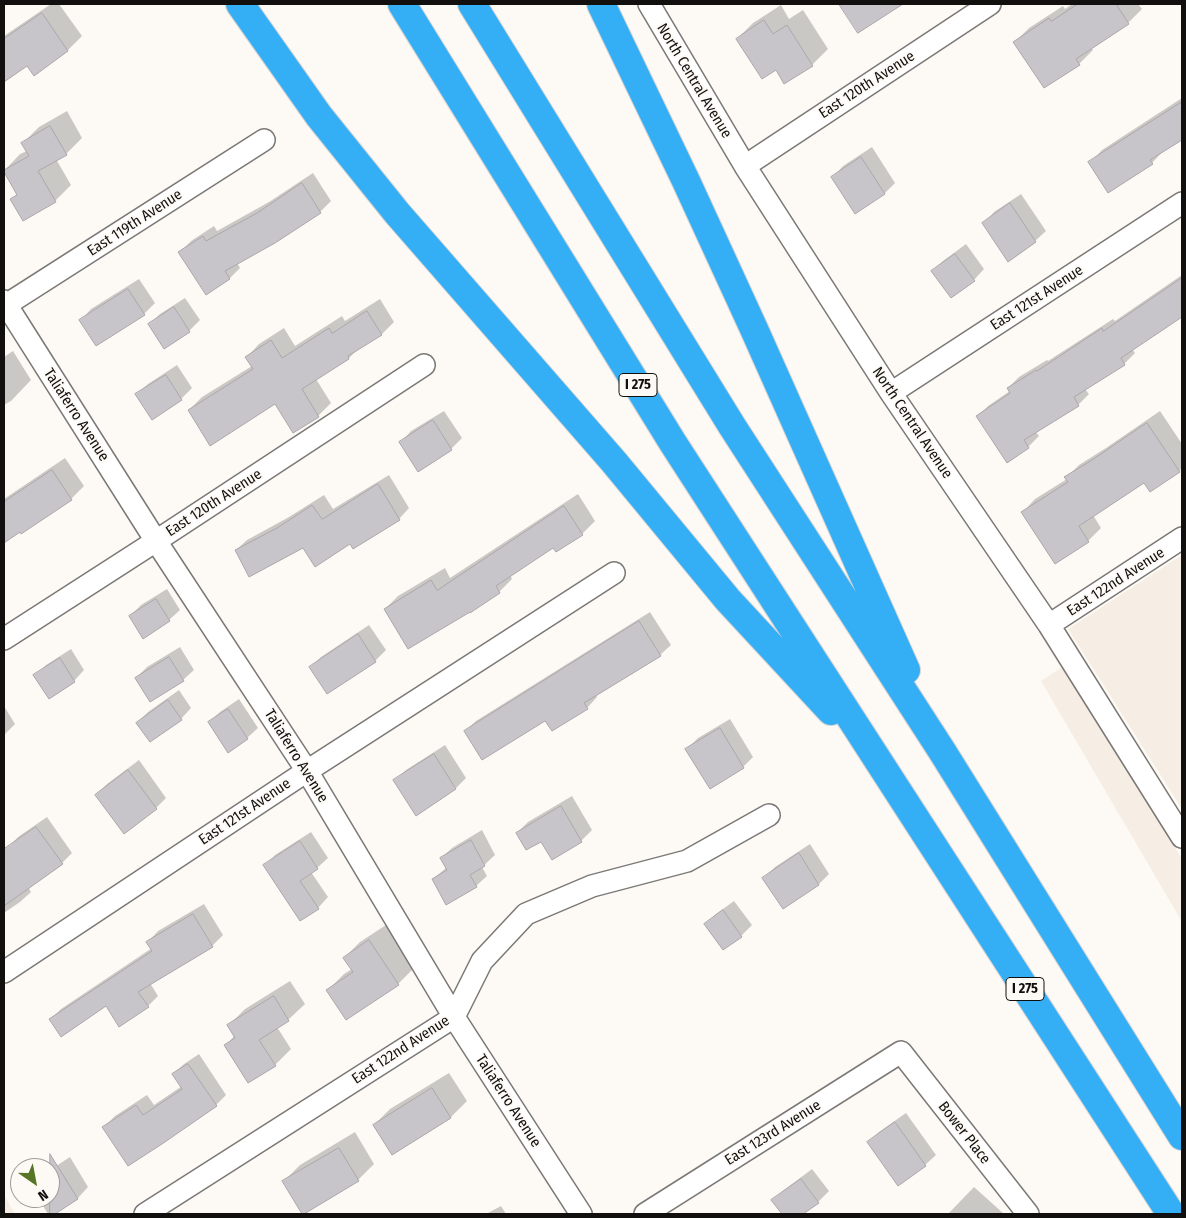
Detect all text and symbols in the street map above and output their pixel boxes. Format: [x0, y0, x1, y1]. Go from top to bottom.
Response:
street label: North Central Avenue [653, 20, 735, 142]
street label: East 120th Avenue [816, 47, 918, 123]
street label: East 119th Avenue [84, 186, 186, 260]
street label: East 121st Avenue [987, 261, 1087, 335]
street label: North Central Avenue [868, 364, 956, 482]
street label: Taliaferro Avenue [39, 365, 113, 465]
road number: I 275 [619, 374, 657, 396]
street label: East 120th Avenue [163, 465, 265, 541]
street label: East 122nd Avenue [1064, 544, 1168, 620]
street label: Taliaferro Avenue [260, 706, 332, 806]
street label: East 121st Avenue [196, 775, 294, 849]
road number: I 275 [1006, 978, 1044, 1001]
street label: East 122nd Avenue [349, 1012, 453, 1088]
street label: Taliaferro Avenue [471, 1051, 545, 1151]
street label: East 123rd Avenue [722, 1096, 824, 1170]
street label: Bower Place [934, 1098, 994, 1168]
north arrow [10, 1158, 60, 1208]
text: N [35, 1186, 51, 1205]

